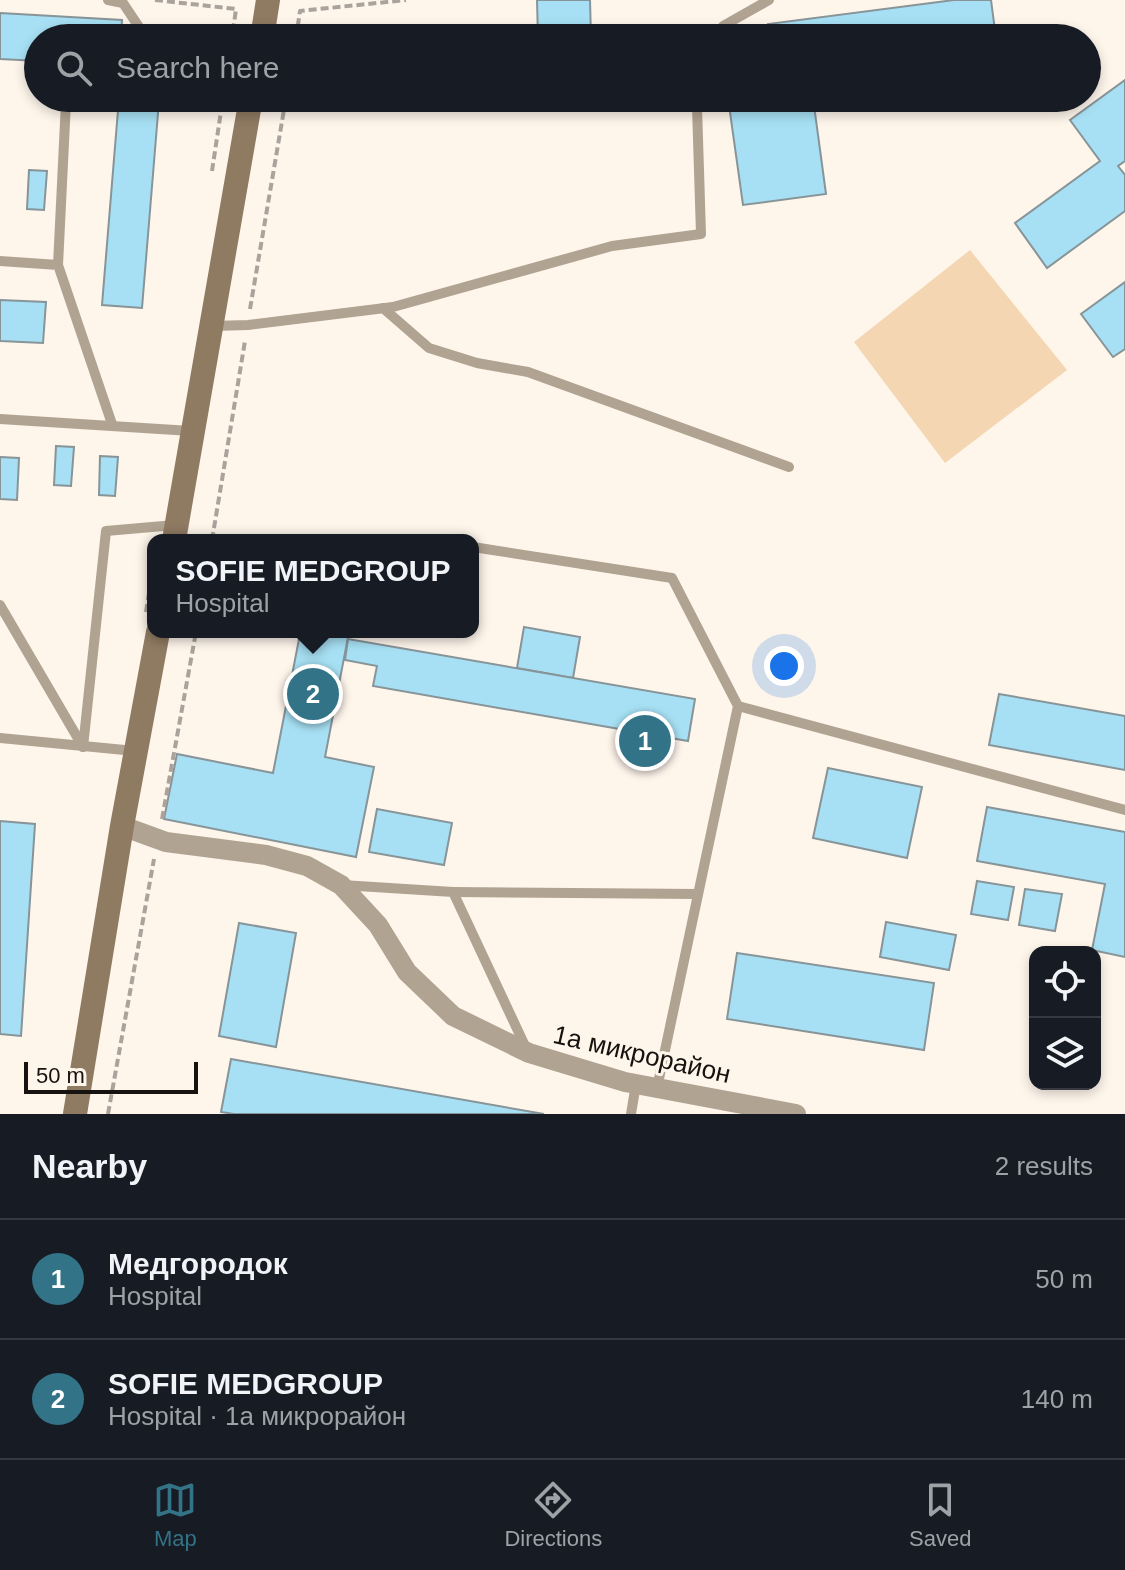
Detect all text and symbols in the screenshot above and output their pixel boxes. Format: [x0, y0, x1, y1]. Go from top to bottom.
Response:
search box [24, 24, 1101, 112]
icon: search [52, 46, 96, 90]
text: Search here [116, 51, 279, 84]
popup [147, 534, 479, 638]
text: SOFIE MEDGROUP [175, 554, 451, 587]
text: Hospital [175, 588, 269, 618]
your location [764, 646, 804, 686]
pin: 2 [287, 664, 339, 724]
pin: 1 [619, 711, 671, 771]
map controls [1029, 946, 1101, 1090]
button: locate [1029, 946, 1101, 1018]
button: layers [1029, 1018, 1101, 1090]
street label: 1а микрорайон [550, 1019, 734, 1089]
scale bar [24, 1058, 198, 1094]
text: 50 m [36, 1063, 85, 1088]
text: Nearby [32, 1147, 147, 1185]
text: 2 results [995, 1151, 1093, 1181]
text: Медгородок [108, 1247, 288, 1280]
text: 1 [51, 1264, 65, 1294]
text: 50 m [1035, 1264, 1093, 1294]
text: Hospital [108, 1281, 202, 1311]
text: SOFIE MEDGROUP [108, 1367, 383, 1400]
text: 2 [51, 1384, 65, 1414]
text: 140 m [1021, 1384, 1093, 1414]
text: Hospital · 1а микрорайон [108, 1401, 406, 1431]
tab: Map [153, 1478, 197, 1552]
tab: Directions [504, 1478, 602, 1552]
tab: Saved [909, 1478, 972, 1552]

